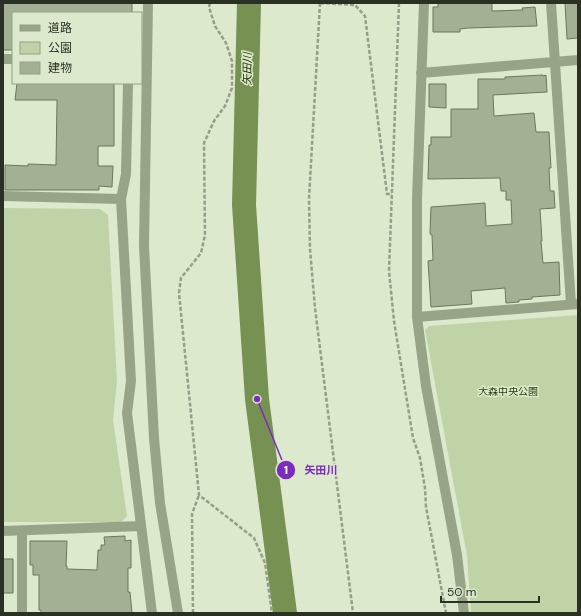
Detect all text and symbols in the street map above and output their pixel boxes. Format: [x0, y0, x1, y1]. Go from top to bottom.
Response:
legend [12, 12, 142, 84]
text: 道路 [48, 20, 72, 36]
text: 公園 [48, 40, 72, 56]
water label: 矢田川 [240, 51, 254, 86]
text: 建物 [48, 60, 72, 76]
park label: 大森中央公園 [478, 385, 538, 398]
callout: 矢田川 [276, 458, 345, 481]
text: 1 [284, 462, 288, 478]
text: 矢田川 [305, 463, 338, 477]
scale bar [441, 578, 539, 604]
text: 50 m [447, 584, 476, 600]

